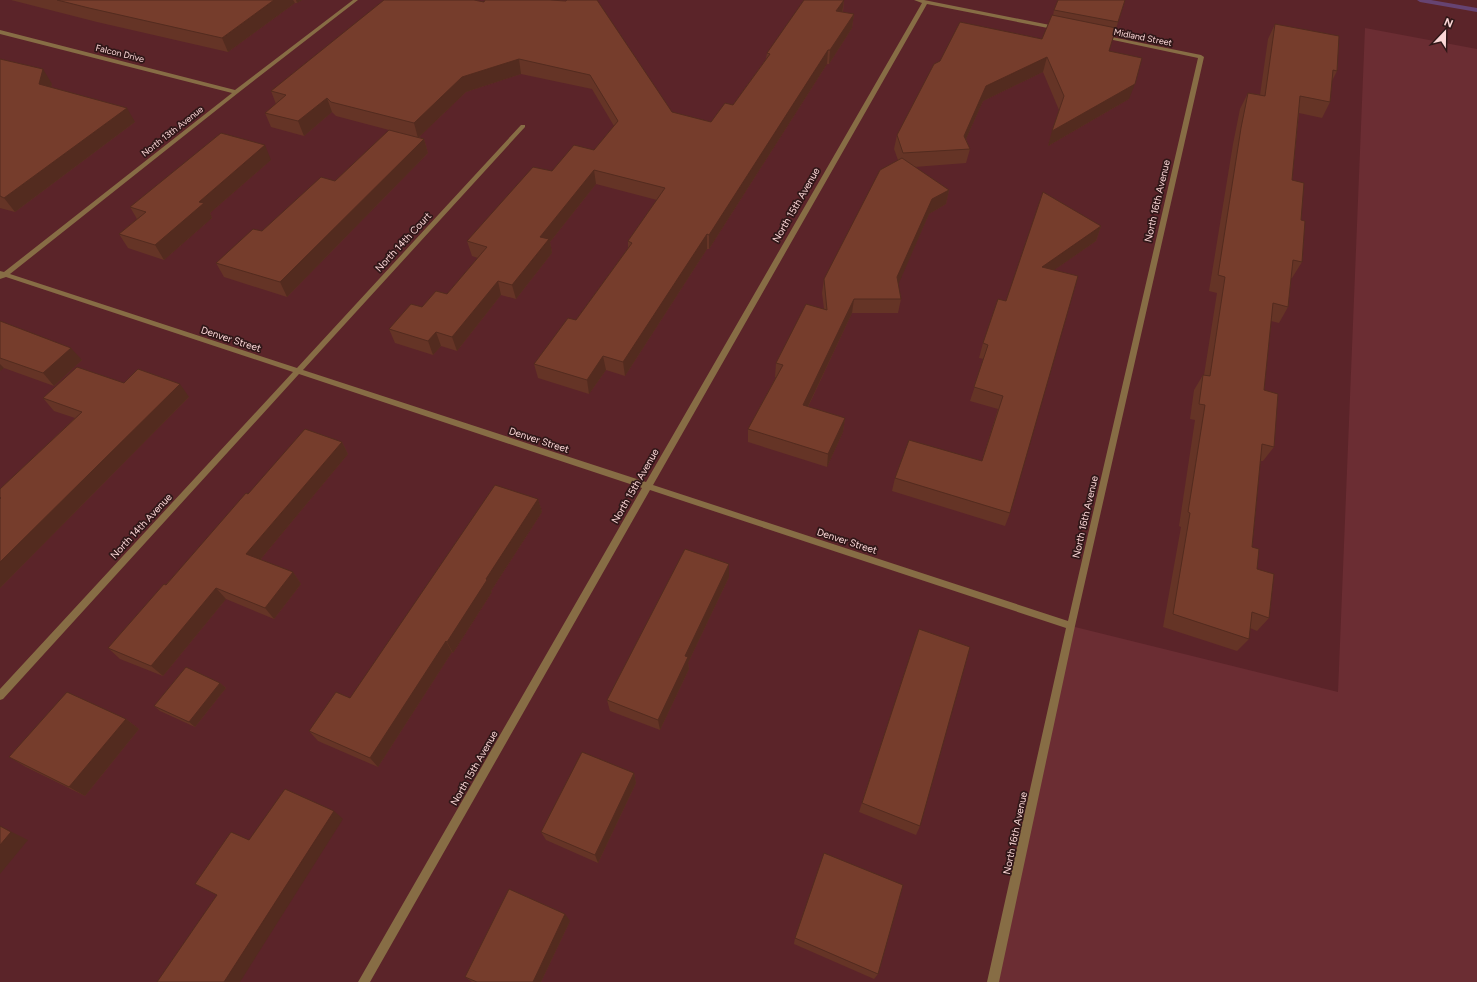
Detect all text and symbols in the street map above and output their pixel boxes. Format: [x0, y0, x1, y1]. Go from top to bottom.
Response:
north arrow [1425, 12, 1465, 52]
text: N [1442, 16, 1455, 31]
street label: Midland Street [1113, 26, 1174, 48]
street label: Falcon Drive [95, 42, 145, 64]
street label: North 13th Avenue [139, 103, 205, 159]
street label: North 16th Avenue [1141, 158, 1173, 243]
street label: North 15th Avenue [769, 165, 823, 245]
street label: North 14th Court [372, 209, 434, 274]
street label: Denver Street [199, 323, 263, 355]
street label: Denver Street [507, 424, 571, 456]
street label: North 15th Avenue [608, 446, 662, 526]
street label: North 16th Avenue [1069, 474, 1101, 559]
street label: North 14th Avenue [107, 490, 175, 561]
street label: Denver Street [815, 525, 879, 557]
street label: North 15th Avenue [447, 728, 501, 808]
street label: North 16th Avenue [1000, 790, 1030, 876]

